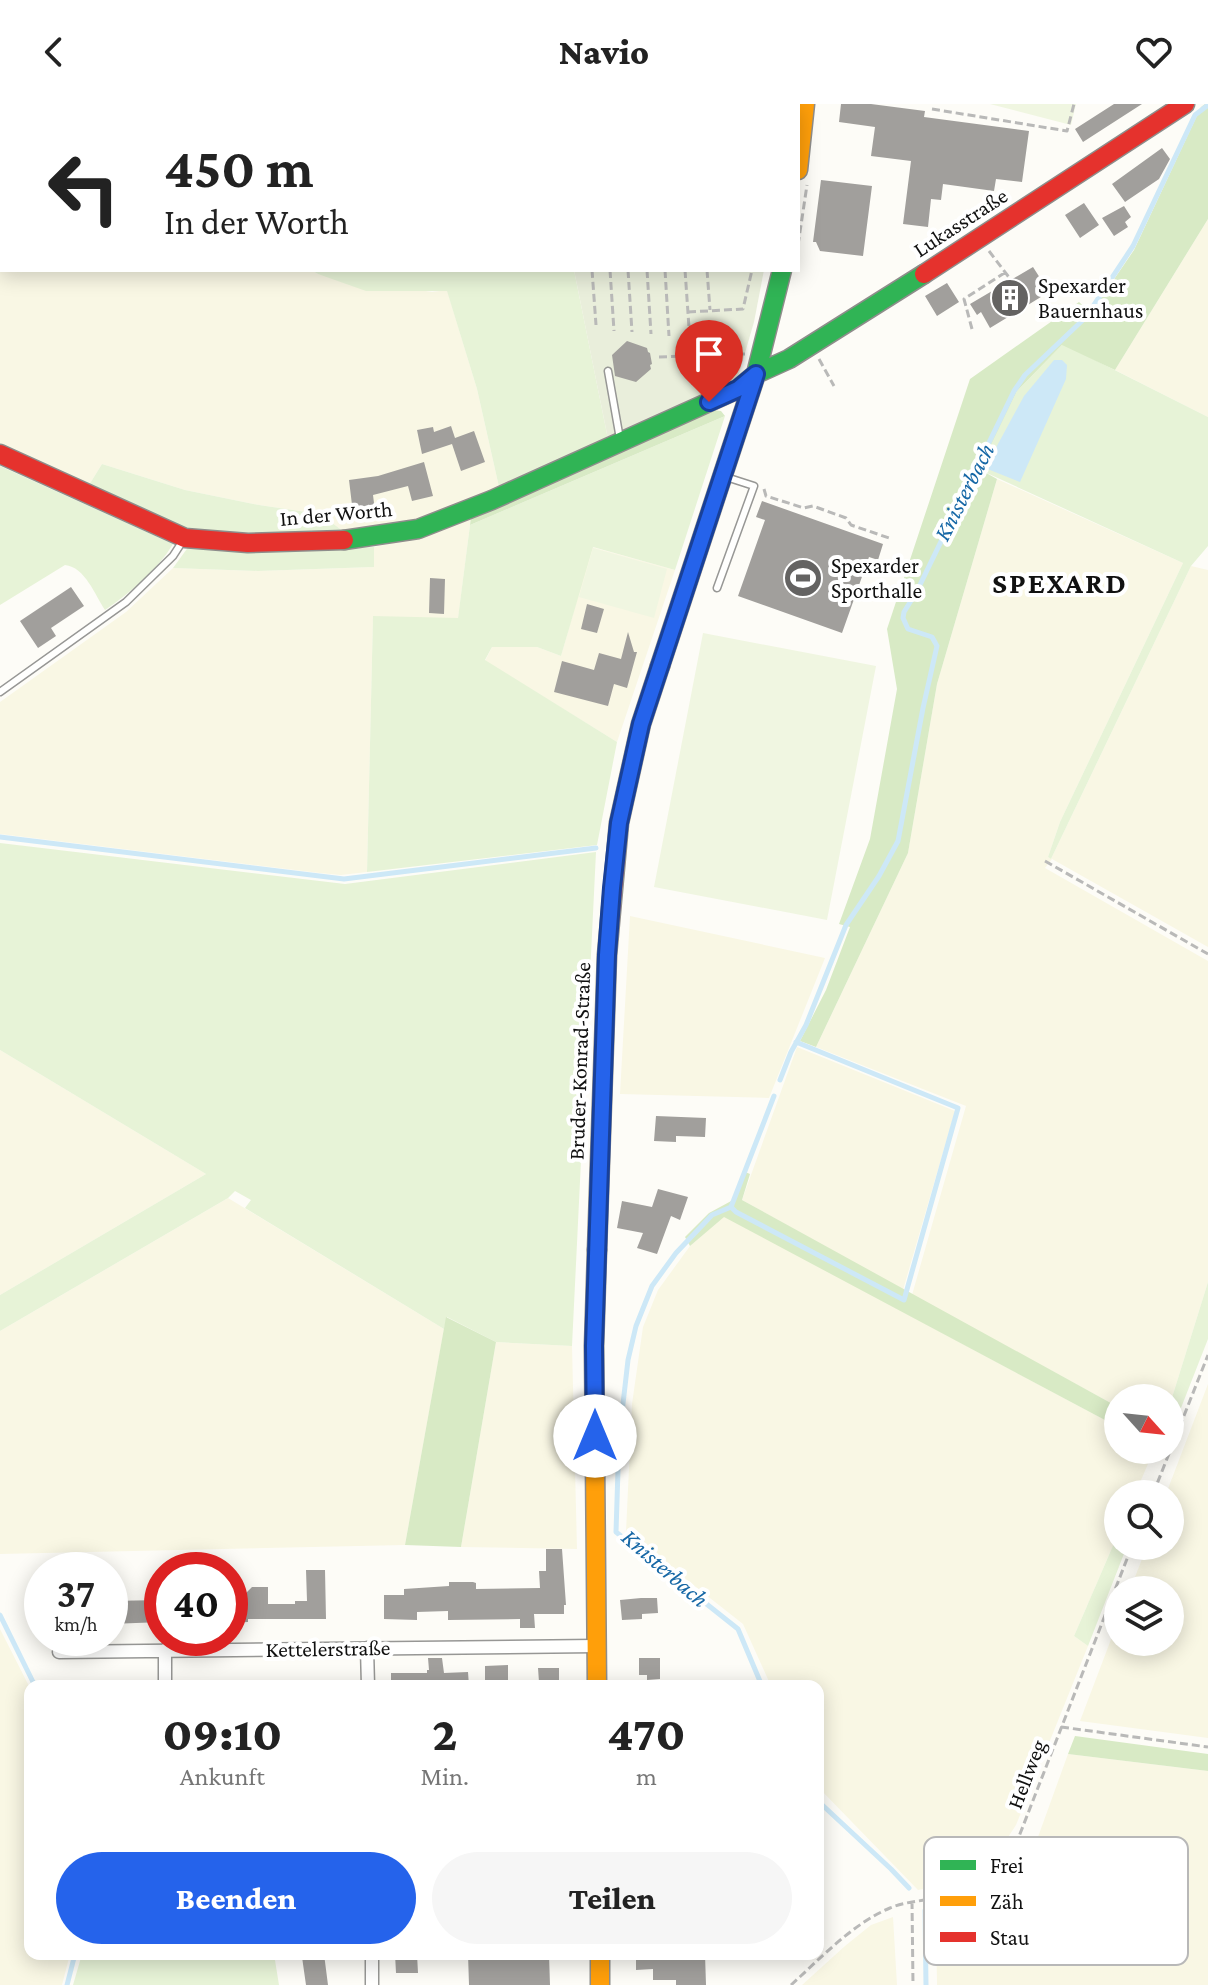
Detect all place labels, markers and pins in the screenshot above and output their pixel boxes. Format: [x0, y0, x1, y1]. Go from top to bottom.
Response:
place label: Spexarder Bauernhaus [1038, 273, 1144, 323]
building icon: Spexarder Bauernhaus [989, 277, 1031, 319]
pin [675, 320, 743, 402]
place label: Spexarder Sporthalle [831, 553, 922, 603]
sports icon: Spexarder Sporthalle [782, 557, 824, 599]

